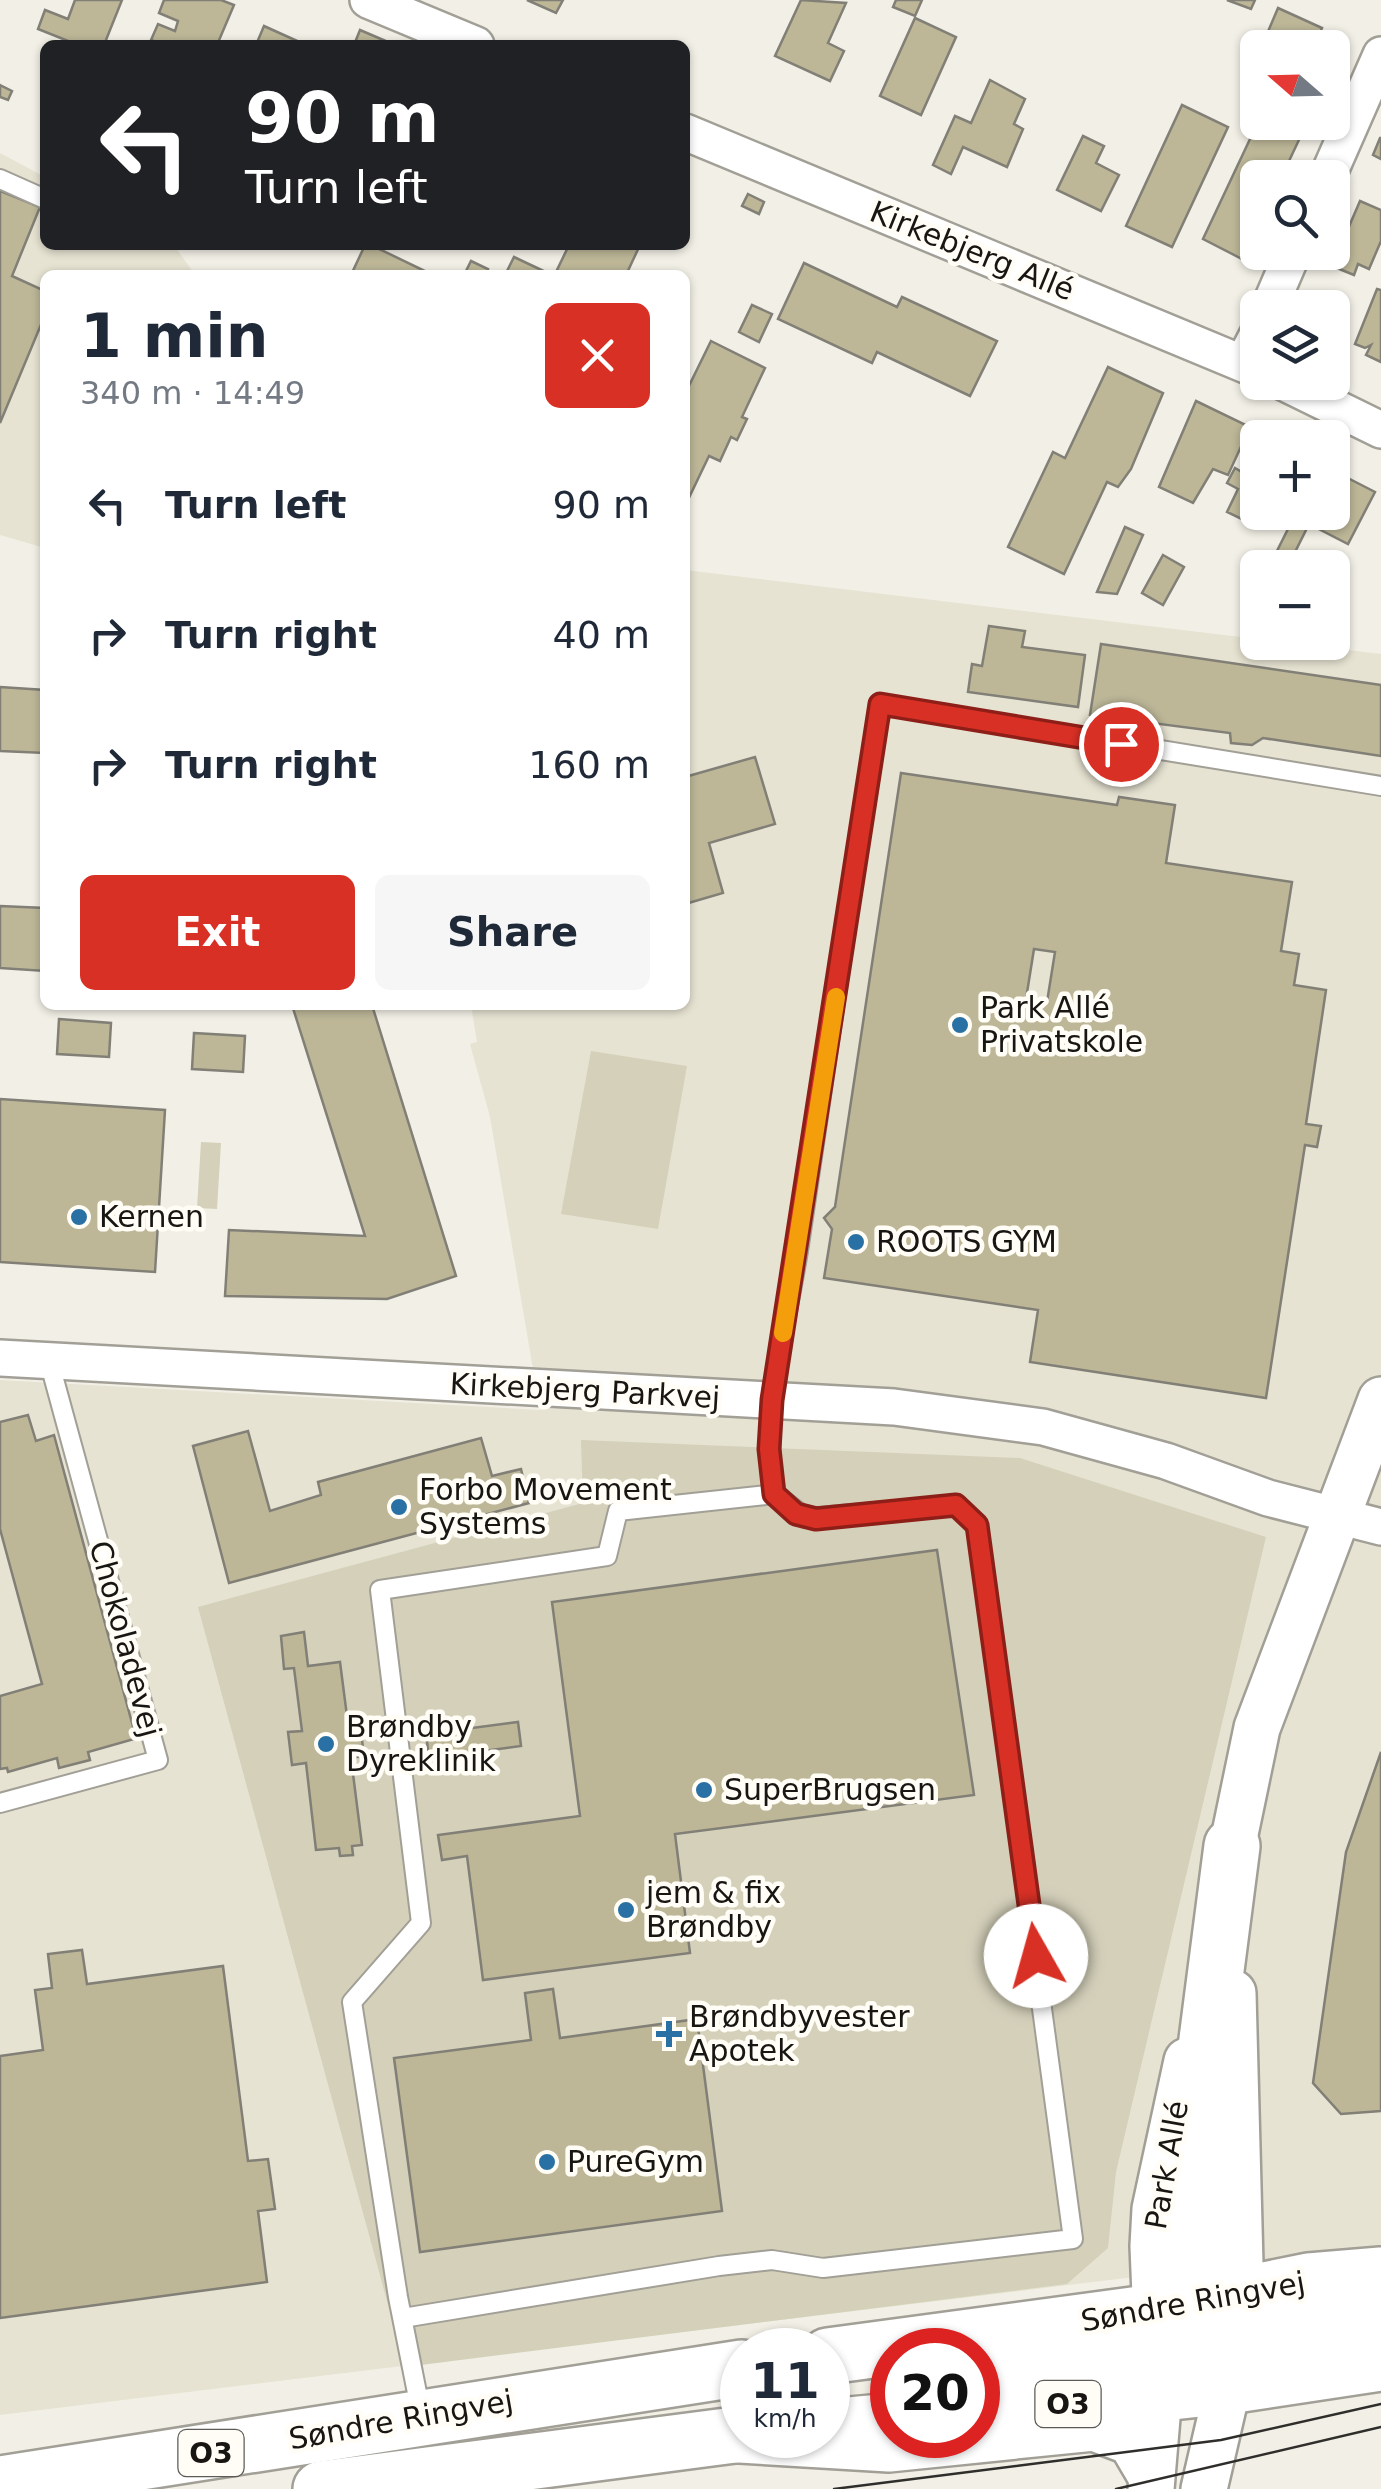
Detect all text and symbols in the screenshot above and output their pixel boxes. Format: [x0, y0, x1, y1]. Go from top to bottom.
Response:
north arrow [1240, 30, 1350, 140]
map controls [1240, 30, 1350, 660]
text: 90 m [245, 77, 440, 159]
icon: left [80, 80, 210, 210]
button: search [1240, 160, 1350, 270]
text: Turn left [245, 161, 428, 214]
street label: Kirkebjerg Allé [865, 194, 1079, 307]
button: layers [1240, 290, 1350, 400]
text: 1 min [80, 301, 268, 371]
button: close [545, 303, 650, 408]
text: 340 m · 14:49 [80, 374, 305, 412]
button: + [1240, 420, 1350, 530]
icon: left [80, 478, 135, 533]
text: Turn left [165, 483, 346, 527]
text: 90 m [553, 483, 650, 527]
button: − [1240, 550, 1350, 660]
icon: right [80, 608, 135, 663]
text: Turn right [165, 613, 377, 657]
text: 40 m [553, 613, 650, 657]
pin [1079, 702, 1164, 787]
icon: arrive [1094, 717, 1149, 772]
icon: right [80, 738, 135, 793]
text: Turn right [165, 743, 377, 787]
text: 160 m [528, 743, 650, 787]
button: Exit [80, 875, 355, 990]
button: Share [375, 875, 650, 990]
place label: Park Allé Privatskole [980, 990, 1143, 1059]
marker: Park Allé Privatskole [949, 1014, 971, 1036]
place label: Kernen [99, 1199, 204, 1234]
marker: Kernen [68, 1206, 90, 1228]
place label: ROOTS GYM [876, 1224, 1057, 1259]
marker: ROOTS GYM [845, 1231, 867, 1253]
street label: Kirkebjerg Parkvej [449, 1366, 721, 1415]
place label: Forbo Movement Systems [419, 1472, 672, 1541]
marker: Forbo Movement Systems [388, 1496, 410, 1518]
street label: Chokoladevej [82, 1537, 168, 1741]
place label: Brøndby Dyreklinik [346, 1709, 496, 1778]
marker: Brøndby Dyreklinik [315, 1733, 337, 1755]
place label: SuperBrugsen [724, 1772, 936, 1807]
marker: SuperBrugsen [693, 1779, 715, 1801]
place label: jem & fix Brøndby [645, 1875, 781, 1944]
marker: jem & fix Brøndby [615, 1899, 637, 1921]
position arrow [984, 1904, 1088, 2008]
place label: Brøndbyvester Apotek [689, 1999, 910, 2068]
marker: Brøndbyvester Apotek [658, 2023, 680, 2045]
street label: Park Allé [1138, 2098, 1195, 2232]
place label: PureGym [567, 2144, 704, 2179]
marker: PureGym [536, 2151, 558, 2173]
street label: Søndre Ringvej [1078, 2265, 1308, 2338]
speed limit sign: 20 [870, 2328, 1000, 2458]
text: 11 [750, 2352, 820, 2410]
road number: O3 [1036, 2381, 1100, 2427]
street label: Søndre Ringvej [286, 2383, 516, 2456]
text: km/h [753, 2404, 817, 2433]
road number: O3 [178, 2430, 244, 2476]

